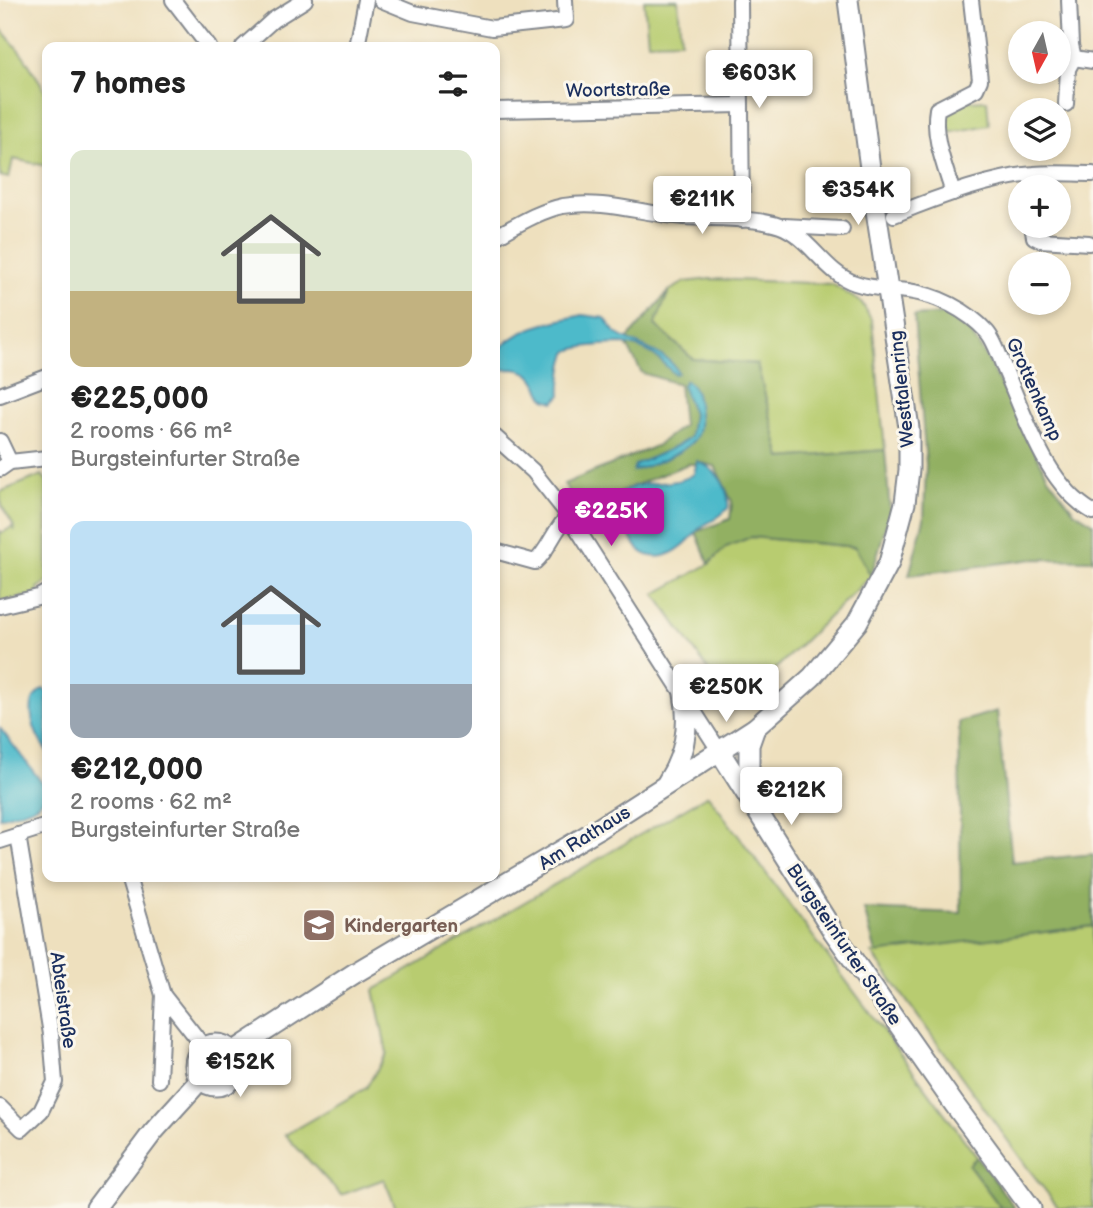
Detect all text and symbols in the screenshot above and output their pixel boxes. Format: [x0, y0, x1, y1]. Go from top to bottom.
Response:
north arrow [1008, 21, 1071, 84]
map controls [1008, 21, 1071, 315]
pin: €603K [710, 50, 808, 110]
text: €603K [722, 59, 796, 87]
icon: filters [434, 65, 472, 103]
text: 7 homes [70, 66, 186, 102]
street label: Woortstraße [565, 78, 671, 103]
button: layers [1008, 98, 1071, 161]
pin: €354K [809, 168, 907, 227]
button: + [1008, 175, 1071, 238]
pin: €211K [653, 176, 751, 236]
text: €354K [821, 176, 895, 204]
text: €211K [669, 185, 735, 213]
icon: home [208, 196, 334, 322]
button: − [1008, 252, 1071, 315]
street label: Westfalenring [885, 329, 920, 449]
street label: Grottenkamp [1001, 334, 1067, 445]
text: €225,000 [70, 381, 209, 417]
text: 2 rooms · 66 m² [70, 417, 232, 445]
text: Burgsteinfurter Straße [70, 445, 300, 473]
pin: €225K [562, 489, 660, 548]
text: €225K [574, 497, 648, 525]
icon: home [208, 567, 334, 693]
pin: €250K [677, 664, 775, 724]
text: €250K [689, 673, 763, 701]
text: €212,000 [70, 752, 203, 788]
pin: €212K [742, 768, 840, 827]
text: €212K [756, 776, 826, 804]
text: 2 rooms · 62 m² [70, 788, 232, 816]
street label: Am Rathaus [535, 801, 635, 876]
text: Burgsteinfurter Straße [70, 816, 300, 844]
street label: Burgsteinfurter Straße [781, 860, 906, 1030]
school or university icon: Kindergarten [300, 906, 338, 944]
place label: Kindergarten [344, 915, 458, 938]
street label: Abteistraße [44, 950, 81, 1050]
pin: €152K [191, 1040, 289, 1099]
text: €152K [205, 1048, 275, 1076]

